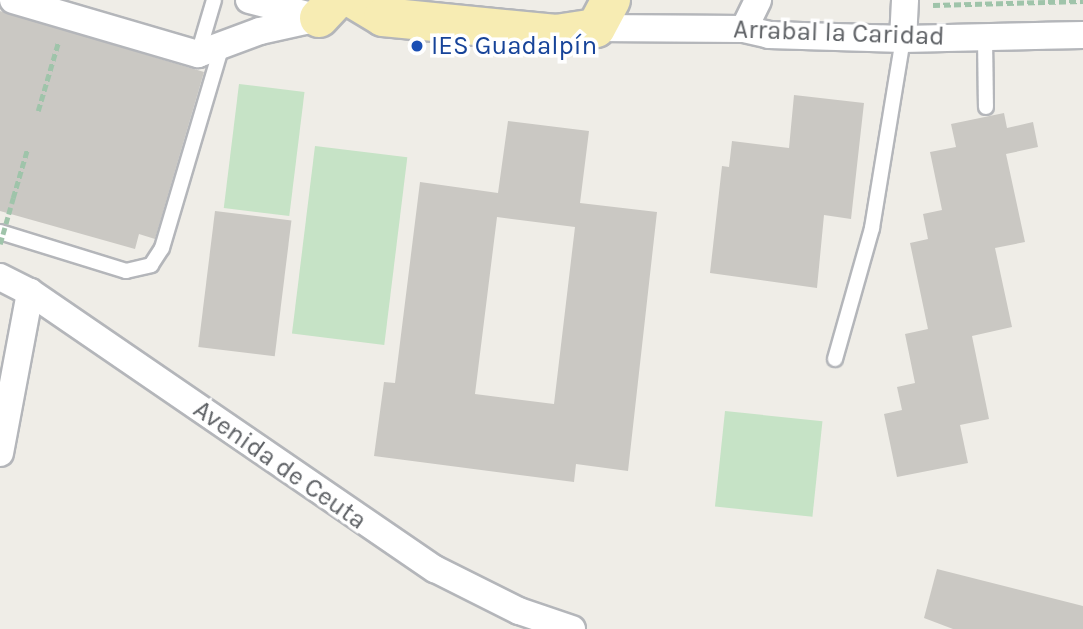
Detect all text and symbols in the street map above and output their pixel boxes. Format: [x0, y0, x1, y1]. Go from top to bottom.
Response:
street label: Arrabal la Caridad [733, 14, 945, 52]
place label: IES Guadalpín [431, 30, 597, 62]
marker: IES Guadalpín [409, 38, 425, 54]
street label: Avenida de Ceuta [187, 394, 373, 536]

